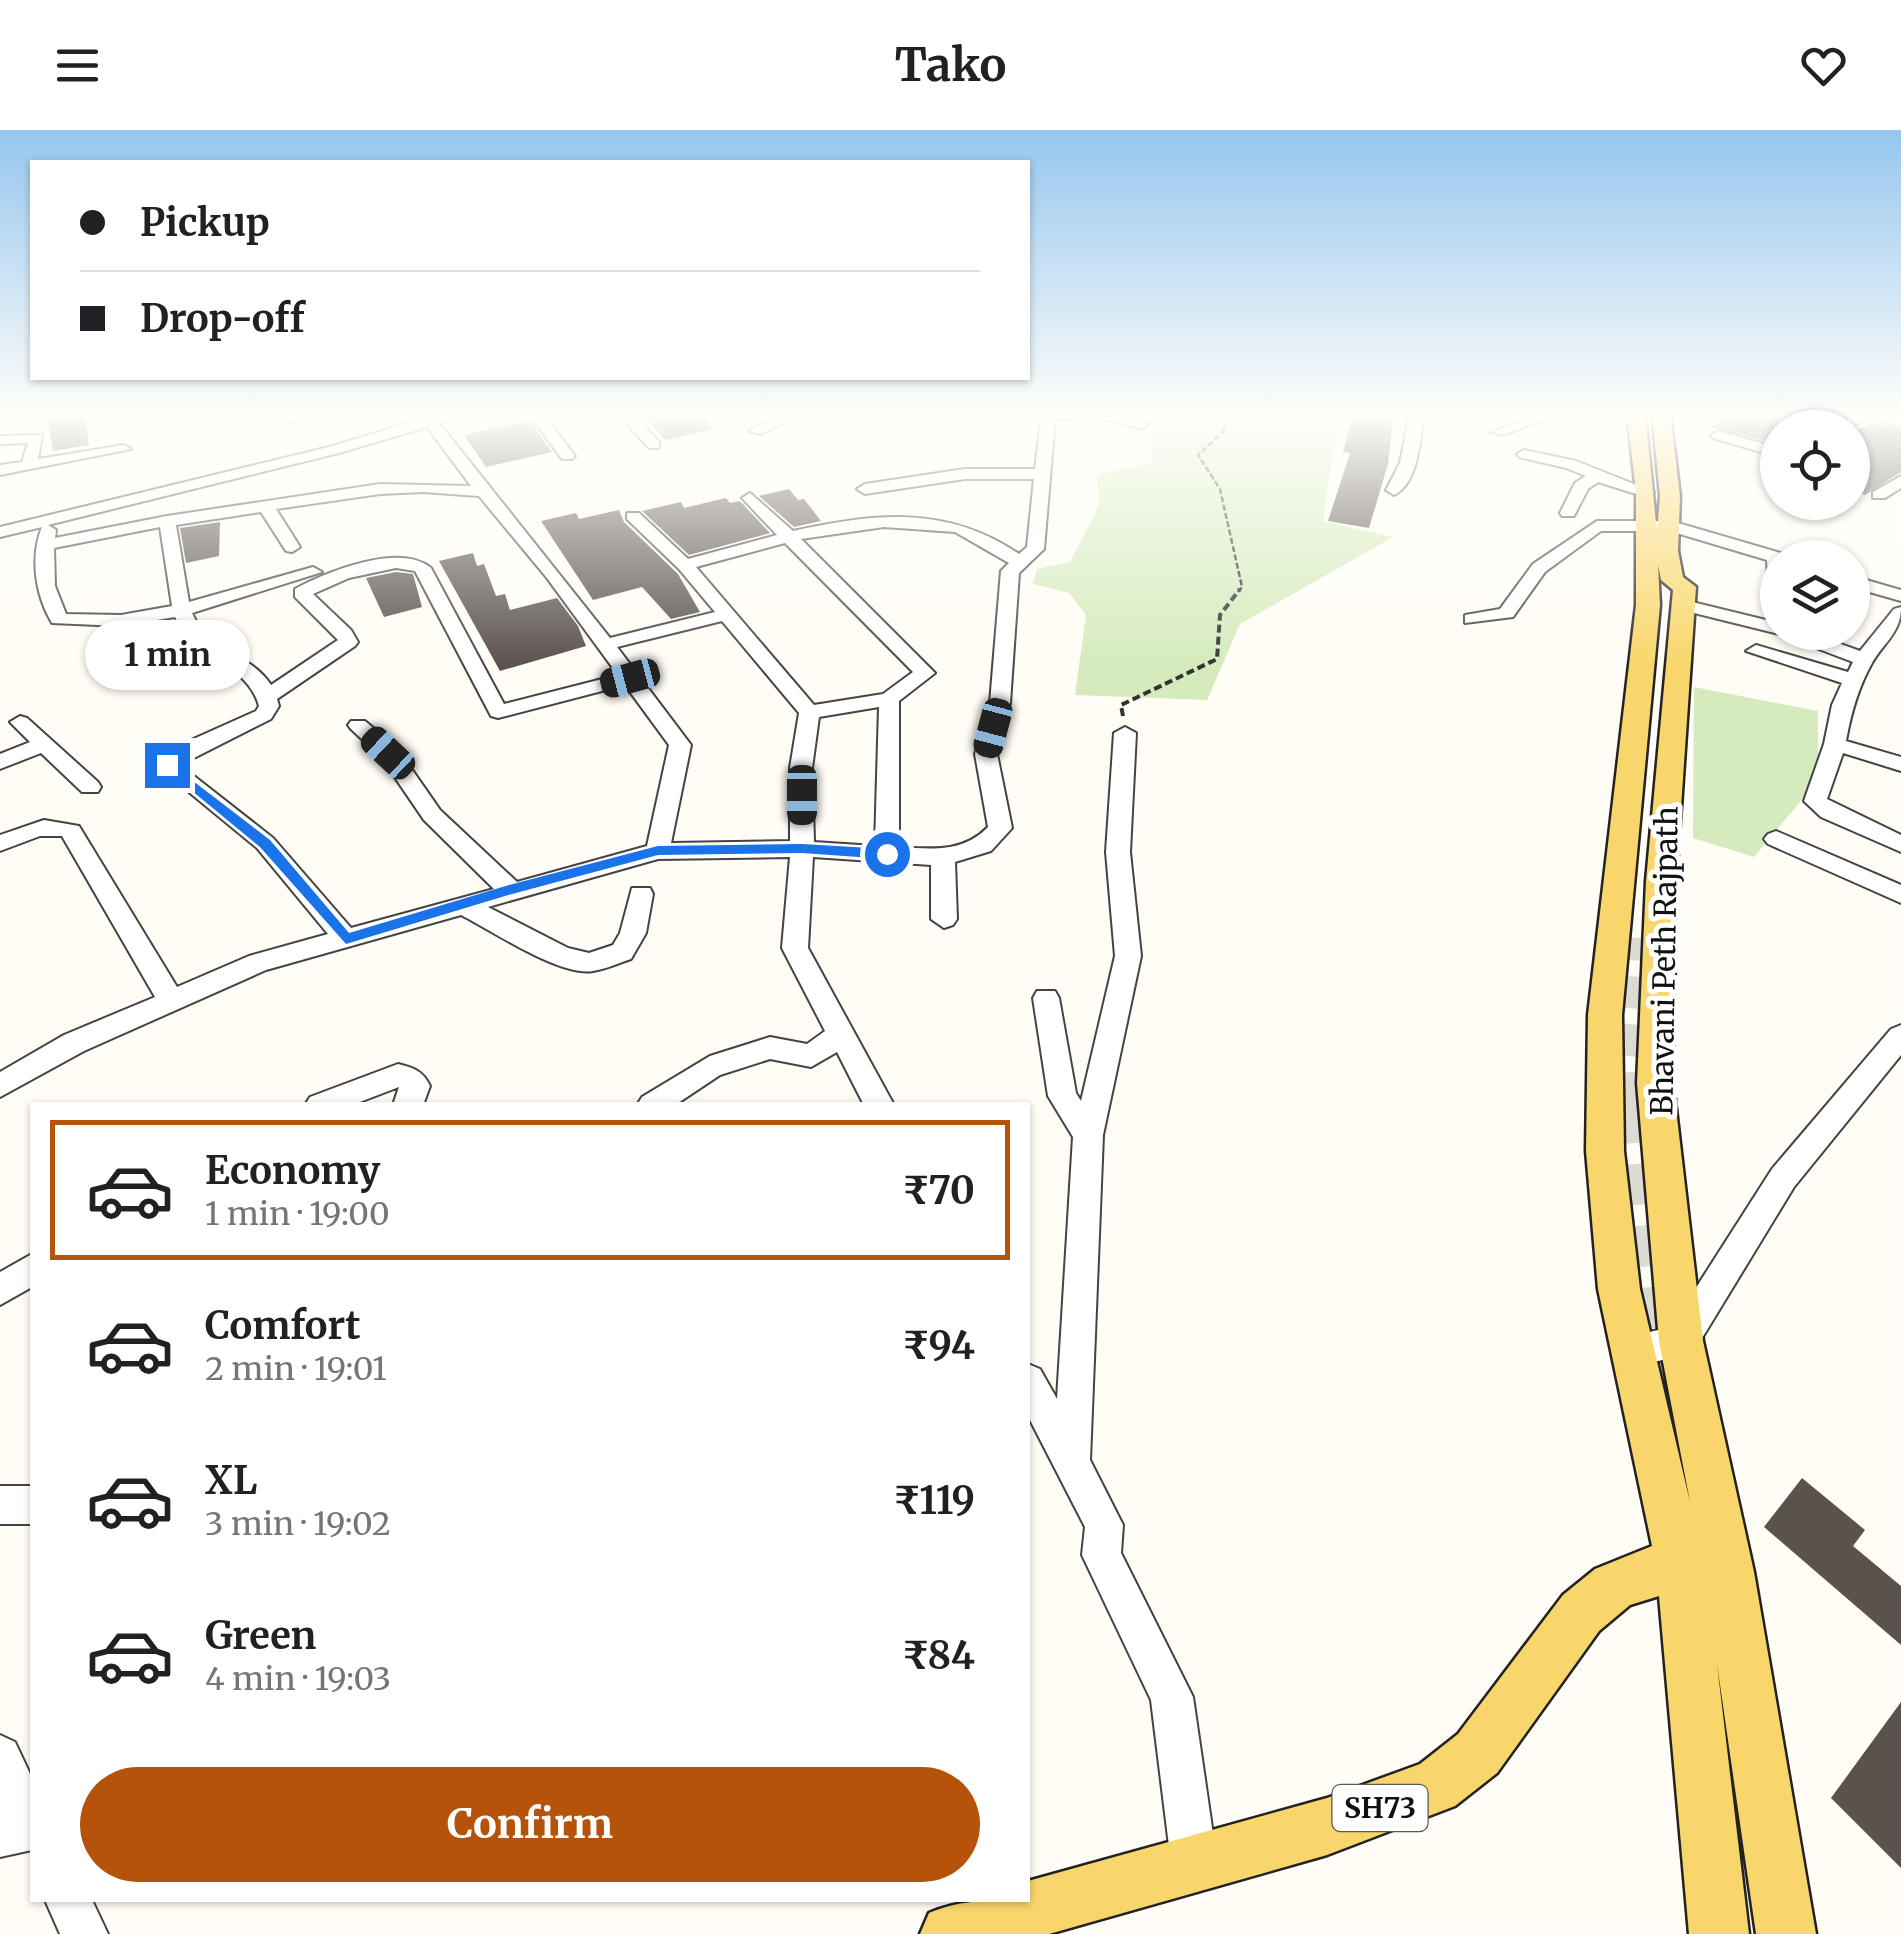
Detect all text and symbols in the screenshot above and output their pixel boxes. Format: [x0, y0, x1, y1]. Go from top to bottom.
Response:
text: Tako [895, 37, 1006, 93]
icon: menu [50, 38, 105, 93]
icon: heart [1796, 38, 1851, 93]
text: Pickup [140, 199, 270, 246]
text: Drop-off [140, 295, 305, 342]
map controls [1760, 410, 1870, 650]
button: locate [1760, 410, 1870, 520]
button: layers [1760, 540, 1870, 650]
callout: 1 min [84, 620, 250, 690]
text: 1 min [124, 635, 211, 675]
car [597, 656, 663, 700]
car [971, 695, 1015, 761]
car [356, 722, 420, 784]
route end [145, 743, 190, 788]
car [787, 765, 817, 825]
street label: Bhavani Peth Rajpath [1642, 806, 1686, 1116]
route start [865, 832, 910, 877]
icon: car [85, 1145, 175, 1235]
text: Economy [205, 1147, 380, 1194]
text: ₹70 [902, 1167, 975, 1214]
text: 1 min · 19:00 [205, 1194, 390, 1234]
icon: car [85, 1300, 175, 1390]
text: Comfort [205, 1302, 361, 1349]
text: ₹94 [902, 1322, 975, 1369]
text: 2 min · 19:01 [205, 1349, 387, 1389]
icon: car [85, 1455, 175, 1545]
text: XL [205, 1457, 257, 1504]
text: ₹119 [893, 1477, 975, 1524]
text: 3 min · 19:02 [205, 1504, 391, 1544]
icon: car [85, 1610, 175, 1700]
text: Green [205, 1612, 316, 1659]
text: ₹84 [902, 1632, 975, 1679]
text: 4 min · 19:03 [205, 1659, 391, 1699]
button: Confirm [80, 1767, 980, 1882]
road number: SH73 [1332, 1785, 1428, 1831]

